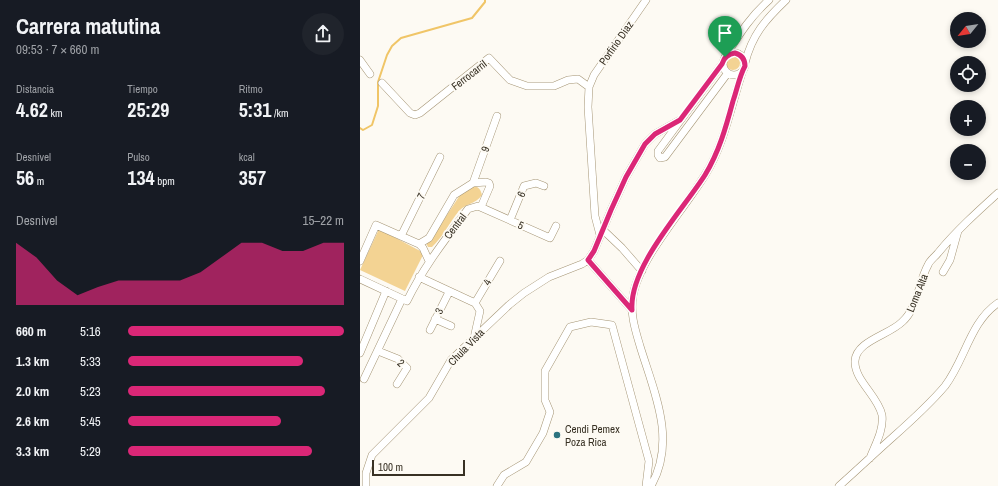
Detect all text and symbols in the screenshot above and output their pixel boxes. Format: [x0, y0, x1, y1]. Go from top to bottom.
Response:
text: Carrera matutina [16, 11, 160, 41]
north arrow [950, 12, 986, 48]
map controls [950, 12, 986, 180]
button: share [302, 13, 344, 55]
pin [708, 16, 742, 57]
street label: Porfirio Diaz [596, 18, 637, 68]
icon: arrive [714, 22, 736, 44]
text: 09:53 · 7 × 660 m [16, 41, 99, 58]
button: locate [950, 56, 986, 92]
street label: Ferrocarril [448, 57, 490, 93]
text: Distancia [16, 82, 54, 96]
text: Tiempo [127, 82, 158, 96]
text: Ritmo [239, 82, 263, 96]
text: 4.62 [16, 96, 48, 123]
text: 25:29 [127, 96, 169, 123]
text: 5:31 [239, 96, 271, 123]
button: + [950, 100, 986, 136]
text: km [48, 106, 62, 120]
text: /km [271, 106, 289, 120]
street label: 9 [478, 144, 492, 154]
button: − [950, 144, 986, 180]
text: Desnivel [16, 150, 51, 164]
text: Pulso [127, 150, 150, 164]
text: kcal [239, 150, 255, 164]
text: 56 [16, 164, 34, 191]
text: 134 [127, 164, 155, 191]
text: 357 [239, 164, 266, 191]
text: m [34, 174, 44, 188]
text: bpm [155, 174, 175, 188]
street label: 6 [514, 189, 528, 199]
street label: 7 [414, 191, 428, 201]
street label: Central [441, 210, 469, 242]
text: Desnivel [16, 212, 57, 229]
text: 15–22 m [303, 212, 344, 229]
street label: 5 [516, 218, 526, 232]
street label: Loma Alta [903, 272, 931, 314]
street label: 4 [480, 276, 494, 288]
street label: 3 [432, 305, 446, 317]
text: 660 m [16, 323, 46, 340]
text: 5:16 [80, 323, 101, 340]
street label: Chula Vista [445, 325, 487, 369]
text: 1.3 km [16, 353, 49, 370]
text: 5:33 [80, 353, 101, 370]
street label: 2 [395, 356, 407, 370]
text: 2.0 km [16, 383, 49, 400]
text: 5:23 [80, 383, 101, 400]
text: 2.6 km [16, 413, 49, 430]
text: 5:45 [80, 413, 101, 430]
place label: Cendi Pemex Poza Rica [565, 422, 620, 449]
marker: Cendi Pemex Poza Rica [552, 430, 562, 440]
text: 3.3 km [16, 443, 49, 460]
text: 5:29 [80, 443, 101, 460]
scale bar [372, 458, 465, 477]
text: 100 m [378, 460, 403, 474]

